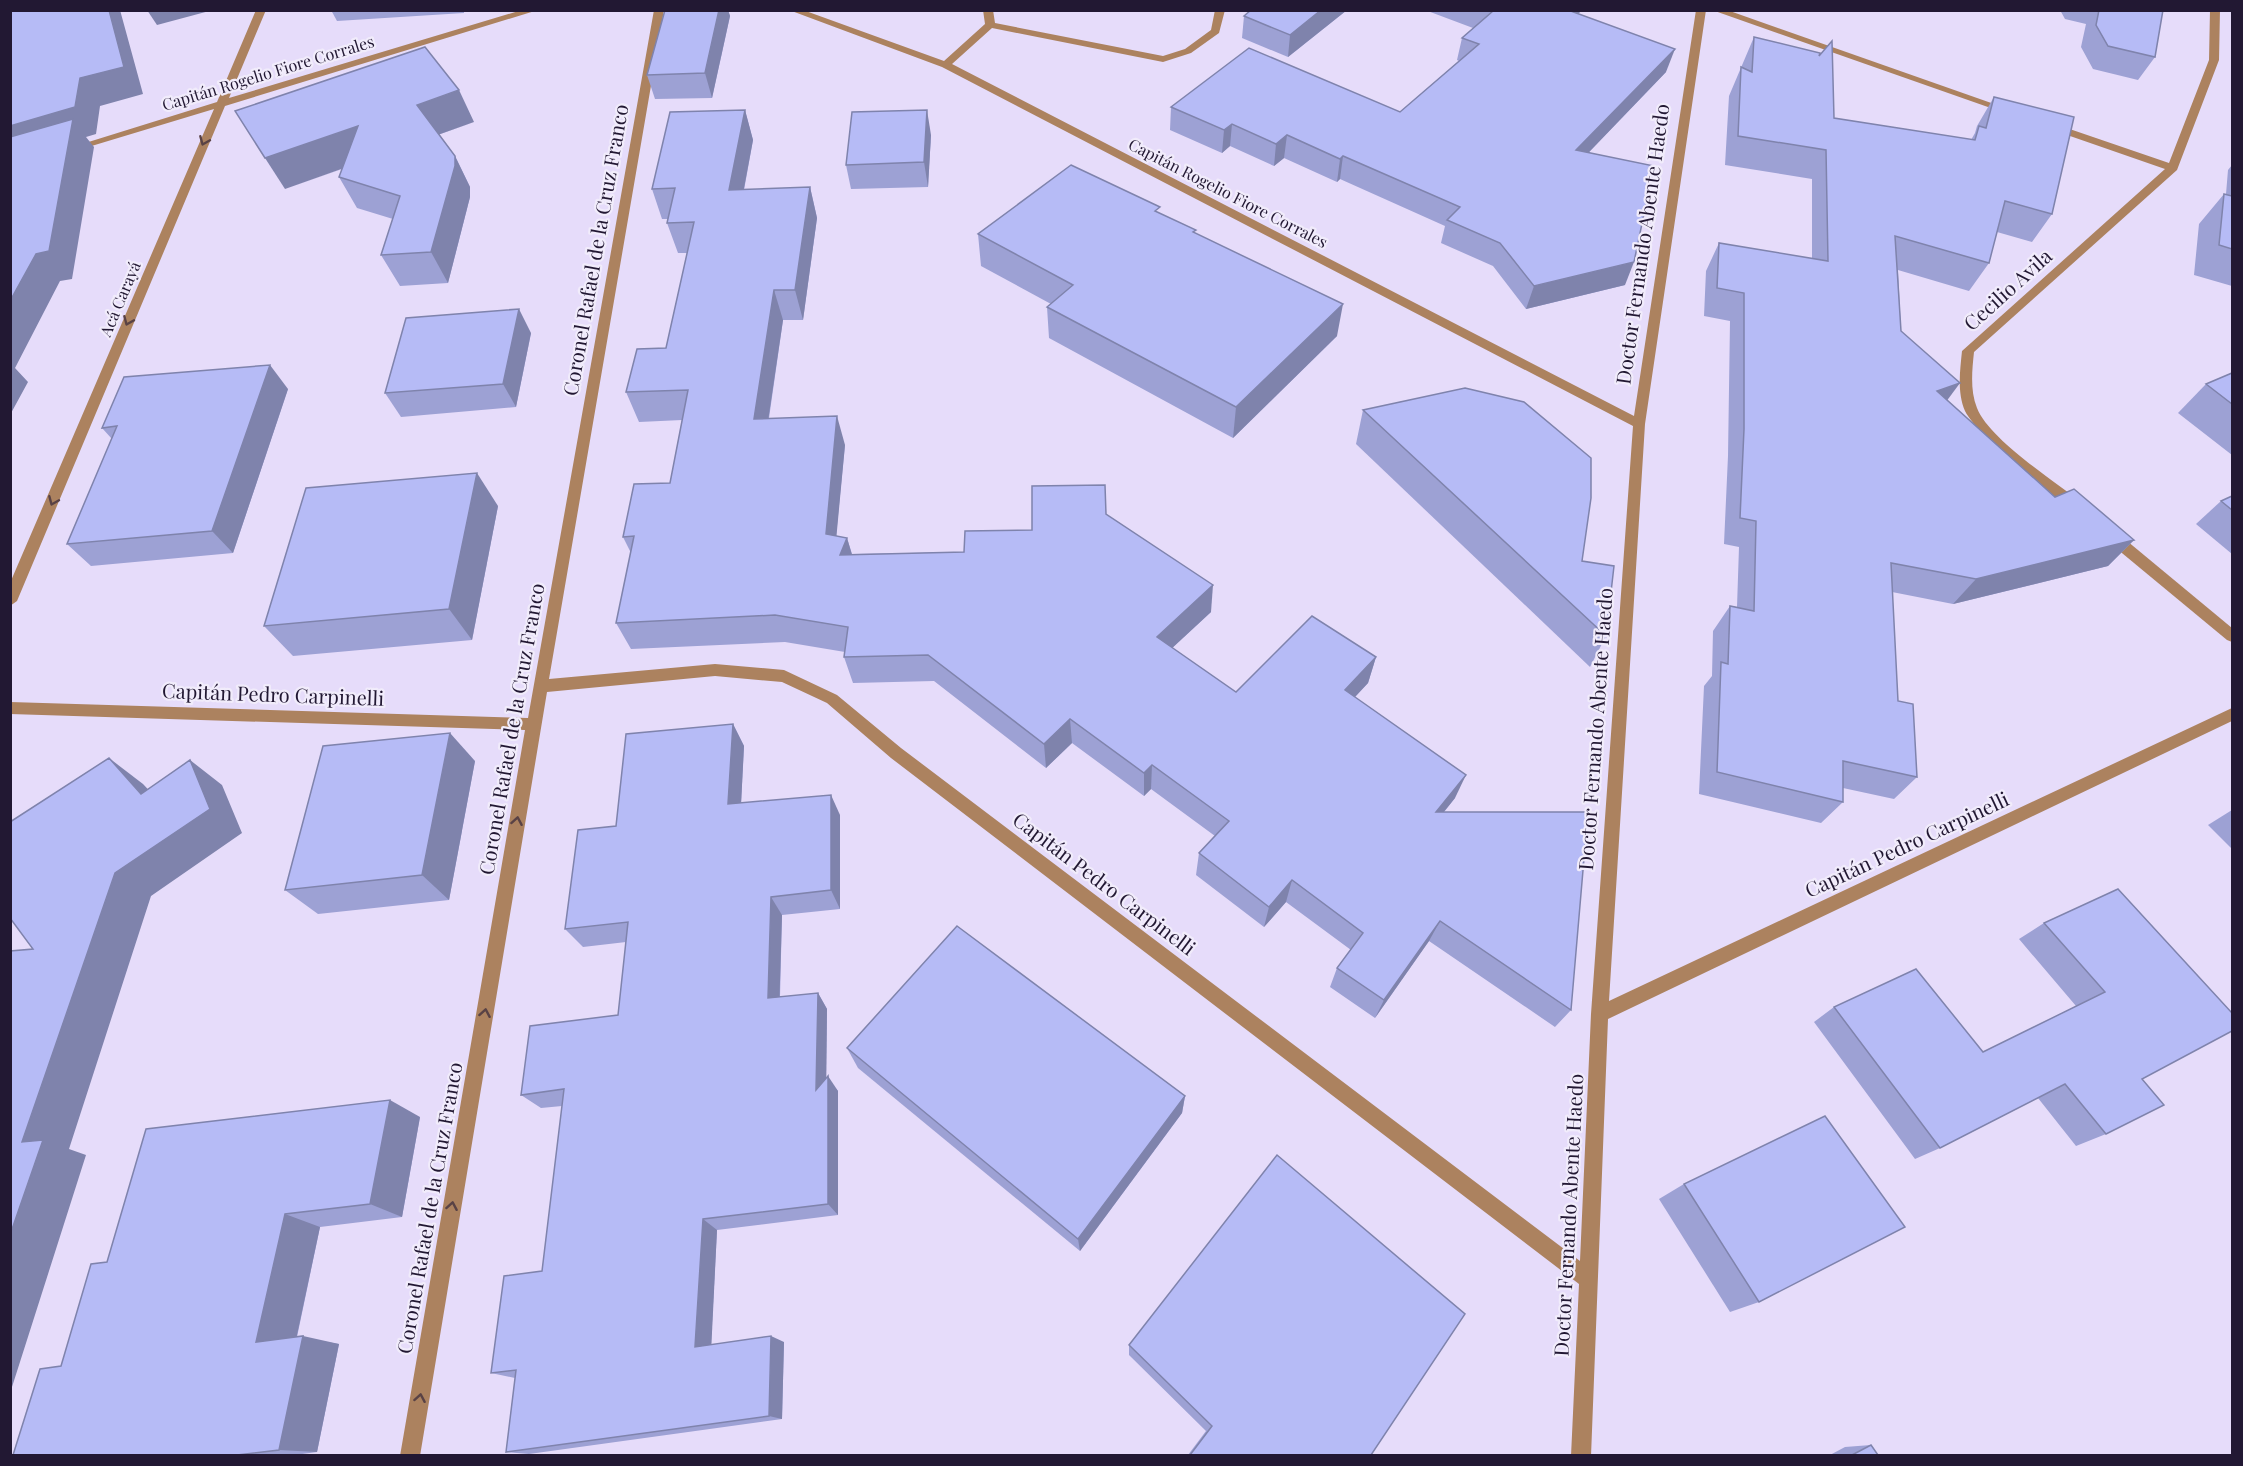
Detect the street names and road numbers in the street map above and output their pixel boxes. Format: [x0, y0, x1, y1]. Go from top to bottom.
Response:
street label: Capitán Rogelio Fiore Corrales [159, 30, 376, 115]
street label: Coronel Rafael de la Cruz Franco [556, 102, 633, 398]
street label: Doctor Fernando Abente Haedo [1608, 102, 1675, 386]
street label: Capitán Rogelio Fiore Corrales [1125, 133, 1331, 252]
street label: Cecilio Avila [1957, 242, 2057, 336]
street label: Acá Carayá [94, 258, 145, 340]
street label: Coronel Rafael de la Cruz Franco [472, 581, 549, 877]
street label: Doctor Fernando Abente Haedo [1571, 587, 1618, 871]
street label: Capitán Pedro Carpinelli [162, 676, 385, 711]
street label: Capitán Pedro Carpinelli [1800, 784, 2013, 903]
street label: Capitán Pedro Carpinelli [1008, 805, 1202, 961]
street label: Coronel Rafael de la Cruz Franco [390, 1060, 467, 1356]
street label: Doctor Fernando Abente Haedo [1547, 1073, 1588, 1357]

